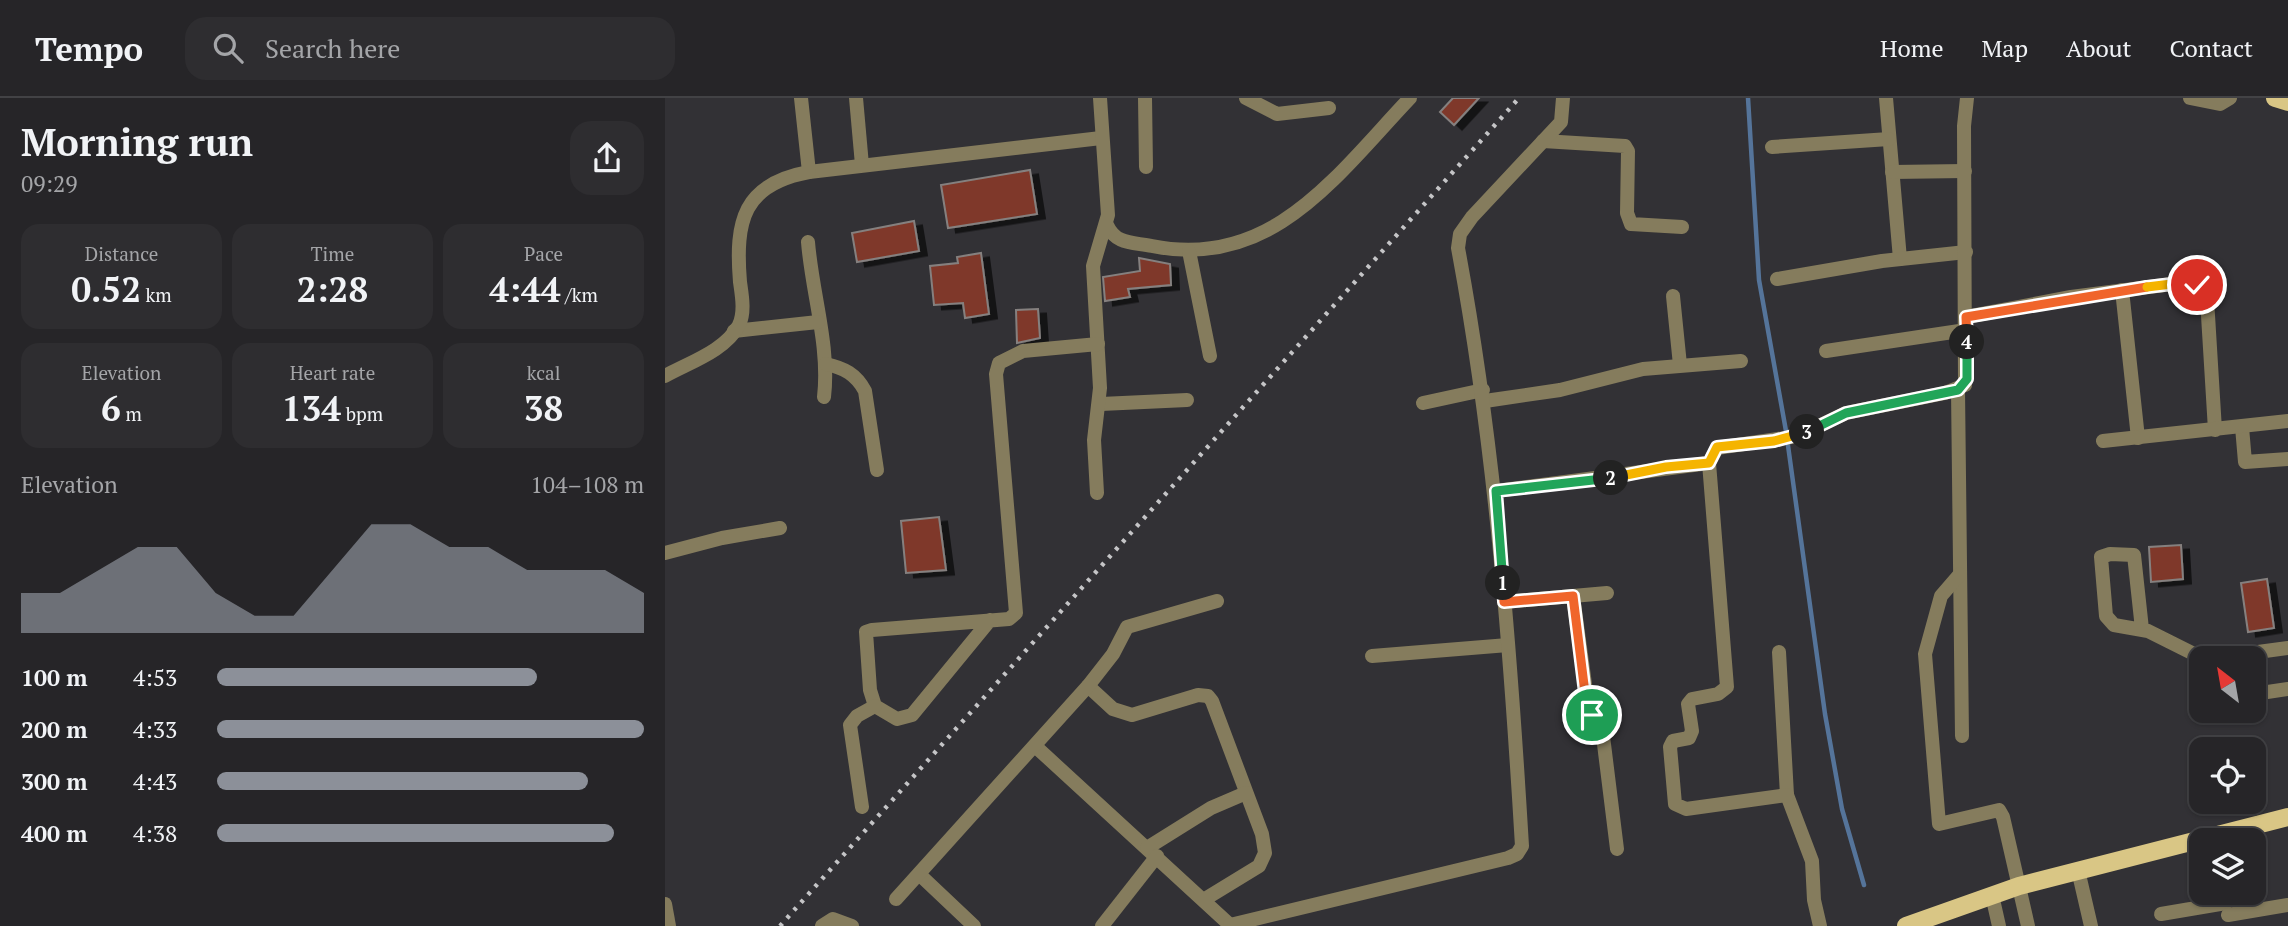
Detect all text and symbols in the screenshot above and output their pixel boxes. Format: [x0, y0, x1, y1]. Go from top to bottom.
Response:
search box [185, 17, 675, 80]
text: Tempo [35, 27, 143, 70]
icon: search [209, 29, 247, 67]
text: Search here [265, 31, 400, 65]
text: Home [1880, 32, 1944, 64]
text: Map [1982, 32, 2028, 64]
text: About [2066, 32, 2132, 64]
text: Contact [2170, 32, 2253, 64]
text: Morning run [21, 117, 253, 167]
button: share [570, 121, 644, 195]
text: 09:29 [21, 168, 78, 199]
text: Distance [85, 241, 158, 266]
text: Time [311, 241, 354, 266]
text: Pace [524, 241, 563, 266]
pin [2167, 255, 2227, 315]
text: 0.52 [71, 266, 141, 312]
text: 2:28 [297, 266, 368, 312]
text: 4:44 [489, 266, 560, 312]
icon: check [2178, 266, 2216, 304]
text: km [141, 282, 172, 307]
text: /km [560, 282, 598, 307]
pin: 4 [1949, 324, 1985, 360]
text: 4 [1961, 329, 1972, 354]
text: Elevation [82, 360, 161, 385]
text: Heart rate [290, 360, 375, 385]
text: kcal [527, 360, 560, 385]
text: 6 [101, 385, 121, 431]
text: 134 [282, 385, 341, 431]
text: 38 [524, 385, 563, 431]
text: m [121, 401, 142, 426]
text: bpm [341, 401, 383, 426]
pin: 3 [1789, 414, 1825, 450]
text: 3 [1801, 419, 1812, 444]
pin: 2 [1593, 460, 1629, 496]
text: 2 [1605, 465, 1616, 490]
text: Elevation [21, 469, 118, 500]
text: 104–108 m [531, 469, 644, 500]
pin: 1 [1485, 566, 1521, 601]
text: 1 [1497, 570, 1508, 595]
north arrow [2189, 646, 2266, 723]
map controls [2189, 646, 2266, 905]
text: 100 m [21, 662, 87, 693]
text: 4:53 [133, 662, 177, 693]
pin [1562, 685, 1622, 745]
icon: arrive [1573, 696, 1611, 734]
text: 200 m [21, 714, 87, 745]
text: 4:33 [133, 714, 177, 745]
button: locate [2189, 737, 2266, 814]
text: 300 m [21, 766, 87, 797]
text: 4:43 [133, 766, 177, 797]
text: 400 m [21, 818, 87, 849]
text: 4:38 [133, 818, 177, 849]
button: layers [2189, 828, 2266, 905]

